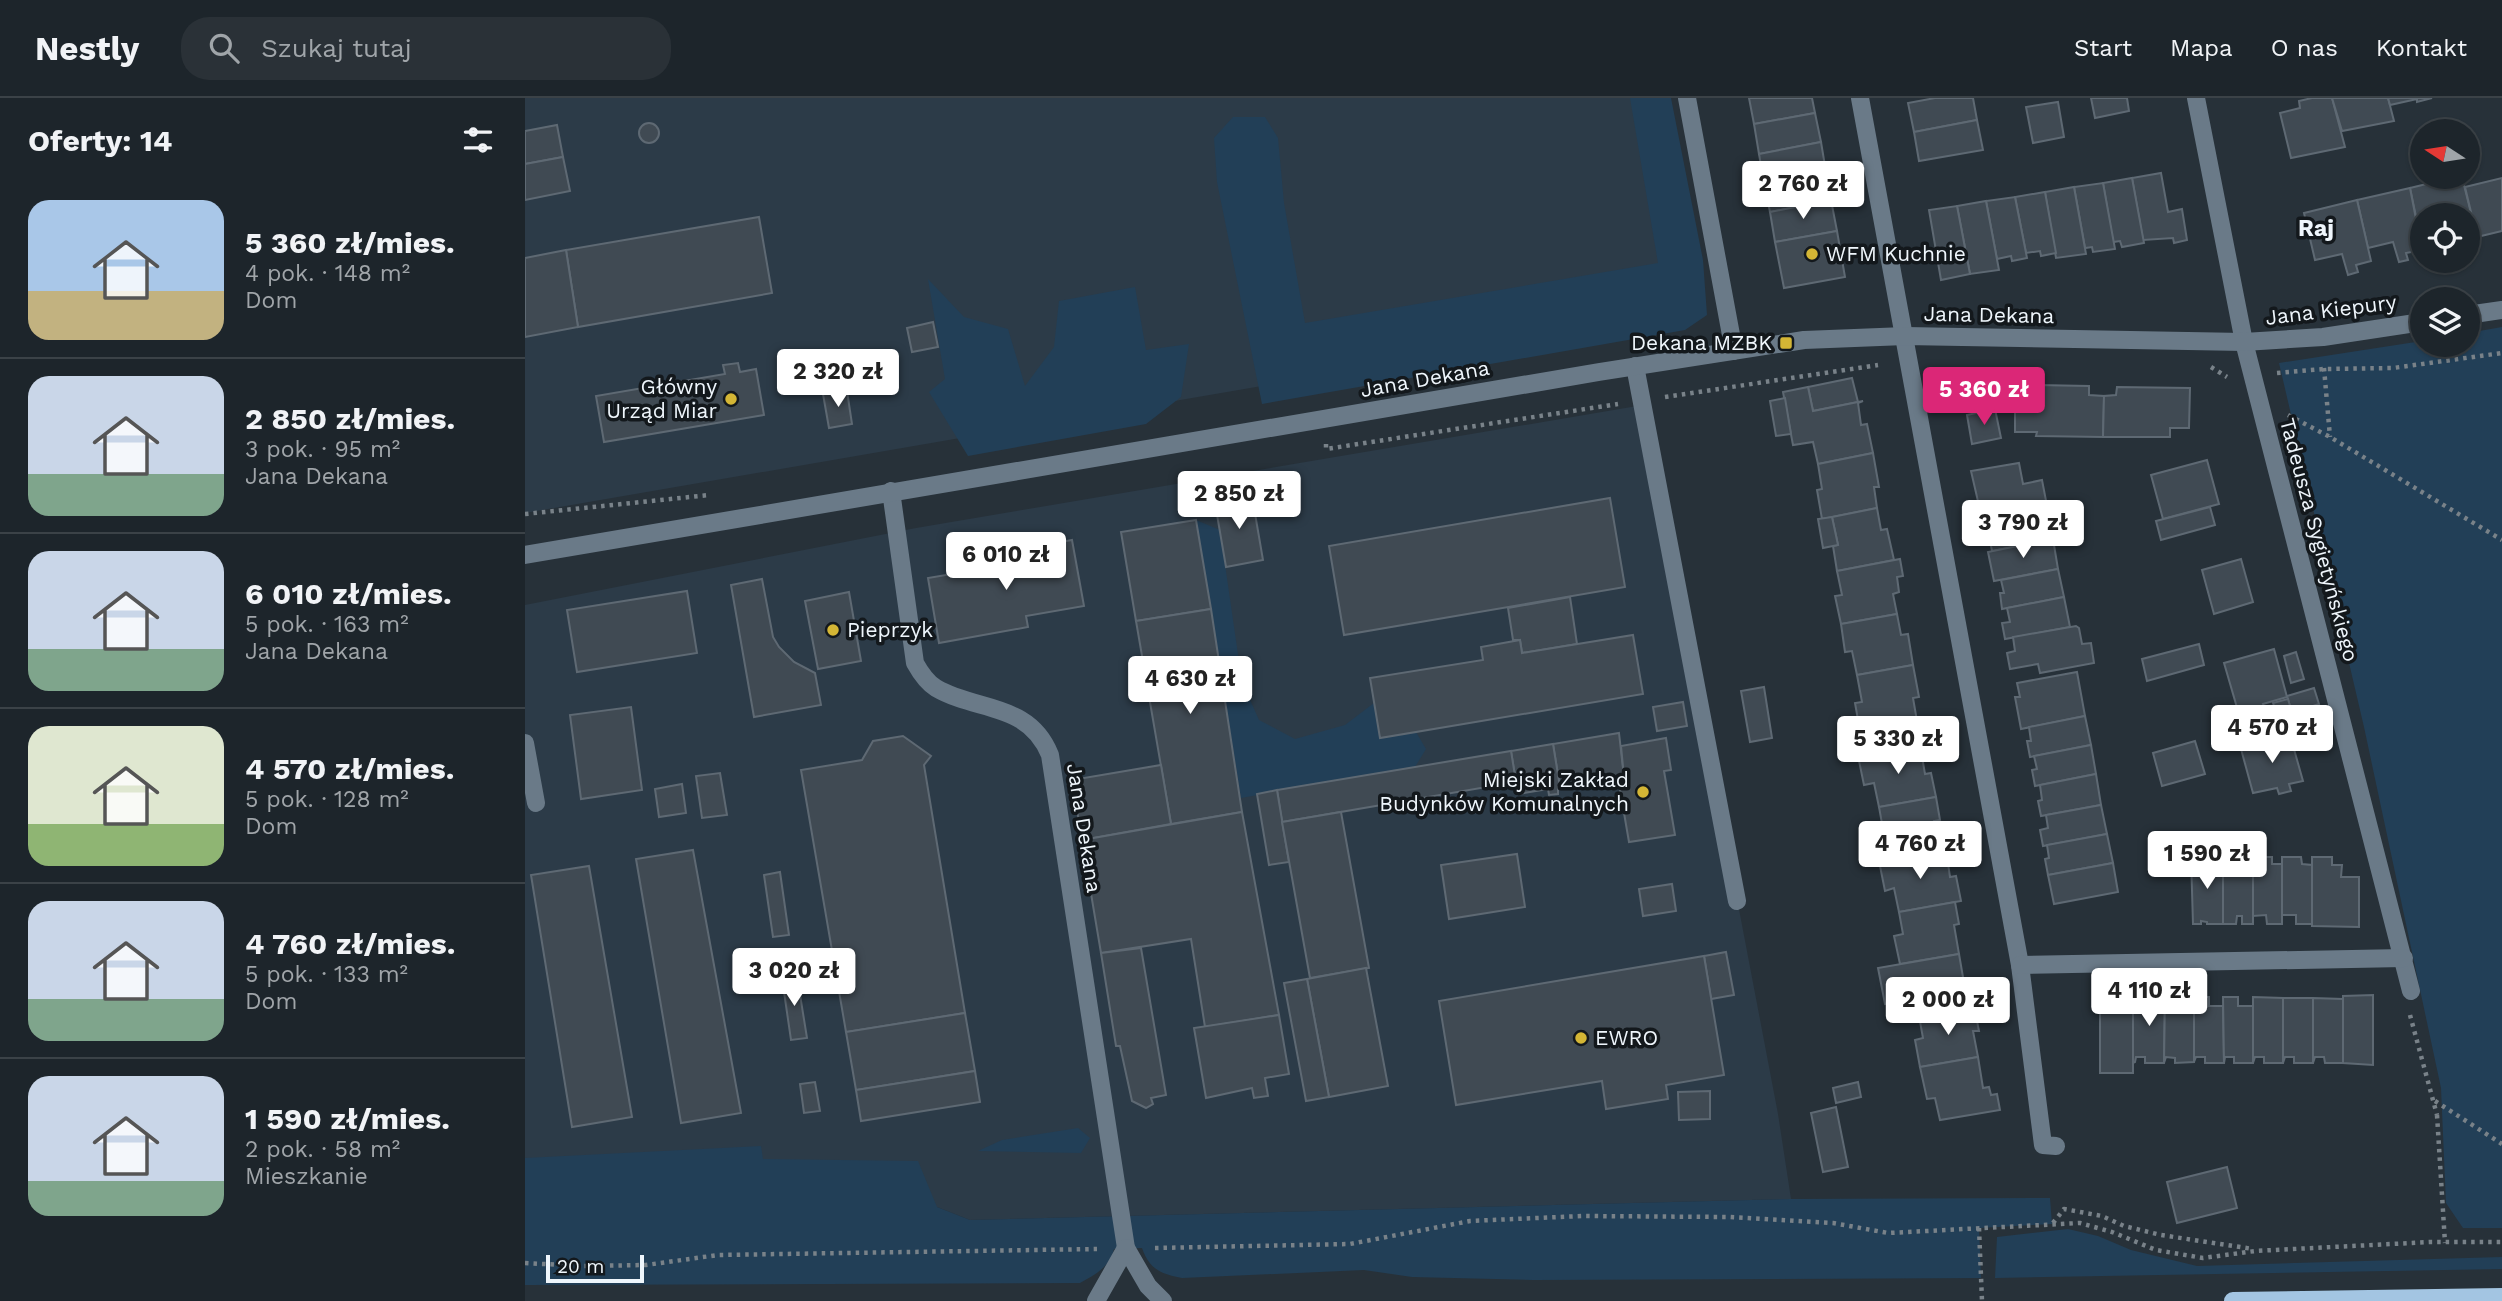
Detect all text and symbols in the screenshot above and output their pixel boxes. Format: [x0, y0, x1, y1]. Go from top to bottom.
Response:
search box [181, 17, 671, 80]
text: Nestly [35, 29, 139, 68]
icon: search [205, 29, 243, 67]
text: Szukaj tutaj [261, 33, 412, 63]
text: Start [2074, 34, 2132, 62]
text: Mapa [2170, 34, 2233, 62]
text: O nas [2271, 34, 2338, 62]
text: Kontakt [2376, 34, 2467, 62]
north arrow [2410, 119, 2480, 189]
map controls [2410, 119, 2480, 357]
icon: filters [459, 121, 497, 159]
text: Oferty: 14 [28, 123, 172, 158]
pin: 2 760 zł [1731, 162, 1875, 221]
text: 2 760 zł [1758, 170, 1848, 197]
button: locate [2410, 203, 2480, 273]
district label: Raj [2298, 215, 2334, 242]
text: 5 360 zł/mies. [245, 225, 455, 260]
icon: home [84, 228, 168, 312]
place label: WFM Kuchnie [1826, 241, 1966, 266]
marker: WFM Kuchnie [1804, 246, 1820, 262]
text: 4 pok. · 148 m² [245, 260, 410, 287]
text: Dom [245, 287, 297, 314]
button: layers [2410, 287, 2480, 357]
street label: Jana Kiepury [2264, 289, 2398, 330]
street label: Jana Dekana [1923, 301, 2055, 328]
place label: Dekana MZBK [1631, 330, 1772, 355]
marker: Dekana MZBK [1778, 335, 1794, 351]
pin: 2 320 zł [766, 350, 910, 409]
street label: Jana Dekana [1358, 355, 1492, 402]
text: 2 320 zł [793, 358, 883, 385]
pin: 5 360 zł [1912, 368, 2056, 427]
place label: Główny Urząd Miar [606, 374, 717, 423]
text: 5 360 zł [1939, 376, 2029, 403]
marker: Główny Urząd Miar [723, 391, 739, 407]
text: 2 850 zł/mies. [245, 401, 455, 436]
icon: home [84, 404, 168, 488]
street label: Tadeusza Sygietyńskiego [2275, 415, 2364, 664]
text: 3 pok. · 95 m² [245, 436, 400, 463]
text: Jana Dekana [245, 463, 388, 490]
pin: 2 850 zł [1167, 472, 1311, 531]
text: 2 850 zł [1194, 480, 1284, 507]
pin: 3 790 zł [1951, 500, 2095, 560]
text: 3 790 zł [1978, 509, 2068, 536]
pin: 6 010 zł [934, 532, 1078, 592]
text: 6 010 zł [962, 541, 1050, 568]
text: 6 010 zł/mies. [245, 576, 452, 611]
icon: home [84, 579, 168, 663]
text: 5 pok. · 163 m² [245, 611, 409, 638]
place label: Pieprzyk [847, 617, 933, 642]
marker: Pieprzyk [825, 622, 841, 638]
text: Jana Dekana [245, 638, 388, 665]
pin: 4 630 zł [1118, 656, 1262, 716]
text: 4 630 zł [1144, 665, 1236, 692]
pin: 4 570 zł [2200, 706, 2344, 765]
text: 4 570 zł [2227, 714, 2317, 741]
pin: 5 330 zł [1826, 716, 1970, 776]
text: 5 330 zł [1853, 725, 1943, 752]
text: 4 570 zł/mies. [245, 751, 454, 786]
icon: home [84, 754, 168, 838]
street label: Jana Dekana [1062, 761, 1107, 895]
place label: Miejski Zakład Budynków Komunalnych [1379, 767, 1629, 816]
marker: Miejski Zakład Budynków Komunalnych [1635, 784, 1651, 800]
text: 5 pok. · 128 m² [245, 786, 409, 813]
text: Dom [245, 813, 297, 840]
pin: 4 760 zł [1848, 822, 1992, 881]
text: 4 760 zł [1875, 830, 1965, 857]
pin: 1 590 zł [2135, 832, 2279, 891]
text: 1 590 zł [2164, 840, 2250, 867]
text: 4 760 zł/mies. [245, 926, 455, 961]
icon: home [84, 929, 168, 1013]
pin: 3 020 zł [722, 948, 866, 1008]
text: 3 020 zł [748, 957, 840, 984]
text: 5 pok. · 133 m² [245, 961, 408, 988]
pin: 4 110 zł [2077, 968, 2221, 1028]
text: 4 110 zł [2107, 977, 2191, 1004]
pin: 2 000 zł [1876, 978, 2020, 1037]
text: 2 000 zł [1902, 986, 1994, 1013]
text: Dom [245, 988, 297, 1015]
place label: EWRO [1595, 1025, 1658, 1050]
marker: EWRO [1573, 1030, 1589, 1046]
text: 1 590 zł/mies. [245, 1101, 450, 1136]
icon: home [84, 1104, 168, 1188]
text: 2 pok. · 58 m² [245, 1136, 400, 1163]
text: Mieszkanie [245, 1163, 368, 1190]
scale bar [546, 1252, 644, 1284]
text: 20 m [557, 1255, 604, 1278]

